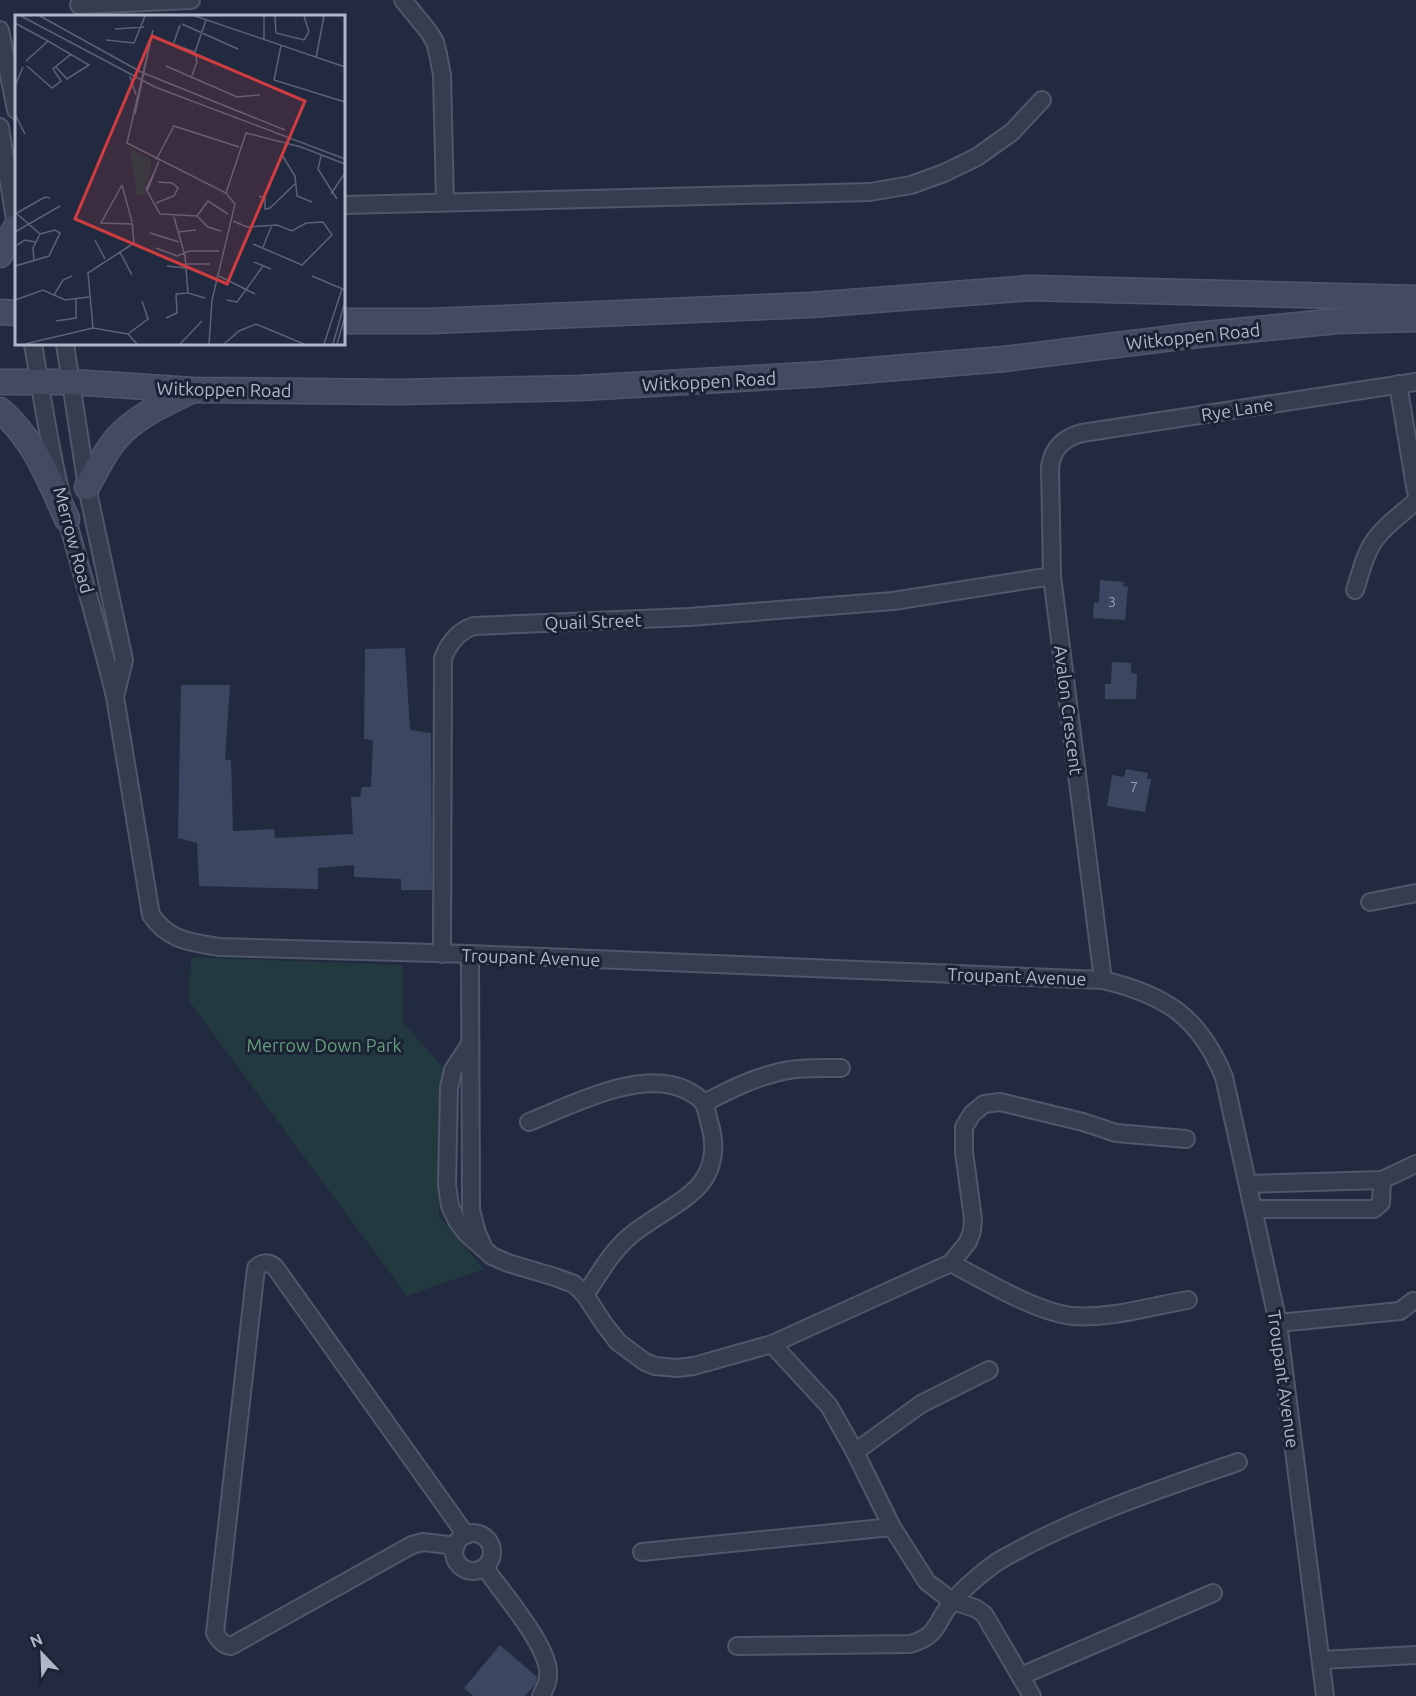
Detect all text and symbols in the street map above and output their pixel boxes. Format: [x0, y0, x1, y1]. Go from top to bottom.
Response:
inset map [15, 15, 345, 345]
street label: Witkoppen Road [1125, 319, 1261, 353]
street label: Witkoppen Road [641, 367, 777, 395]
street label: Witkoppen Road [157, 378, 291, 400]
street label: Rye Lane [1200, 393, 1274, 425]
street label: Merrow Road [50, 485, 98, 595]
house number: 3 [1108, 593, 1116, 610]
street label: Quail Street [544, 609, 642, 634]
street label: Avalon Crescent [1051, 644, 1087, 776]
house number: 7 [1130, 778, 1138, 795]
street label: Troupant Avenue [461, 945, 601, 969]
street label: Troupant Avenue [947, 964, 1087, 988]
park label: Merrow Down Park [246, 1035, 402, 1055]
street label: Troupant Avenue [1264, 1309, 1304, 1449]
north arrow [12, 1624, 72, 1684]
text: N [27, 1630, 45, 1651]

